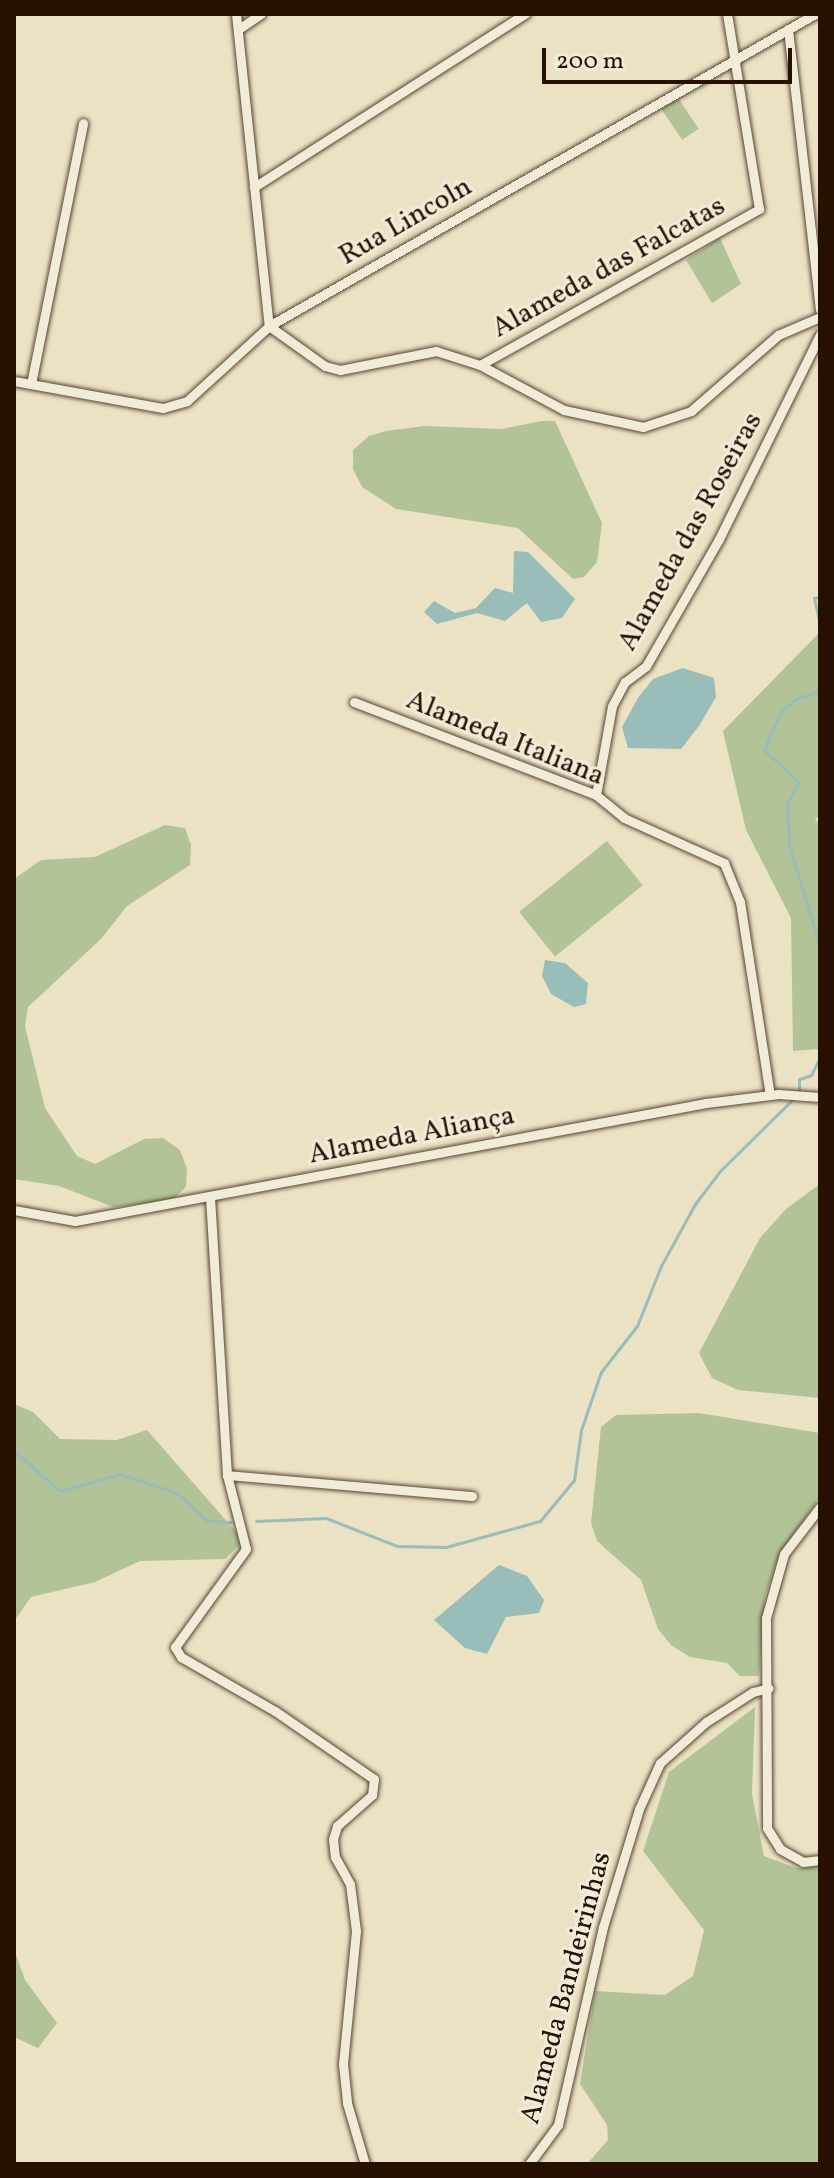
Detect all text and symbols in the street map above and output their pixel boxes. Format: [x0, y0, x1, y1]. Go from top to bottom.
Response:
scale bar [546, 32, 796, 82]
text: 200 m [556, 45, 624, 79]
street label: Rua Lincoln [334, 171, 478, 273]
street label: Alameda das Falcatas [487, 190, 731, 346]
street label: Alameda das Roseiras [611, 407, 771, 657]
street label: Alameda Italiana [401, 684, 609, 794]
street label: Alameda Aliança [306, 1100, 518, 1172]
street label: Alameda Bandeirinhas [514, 1848, 620, 2128]

